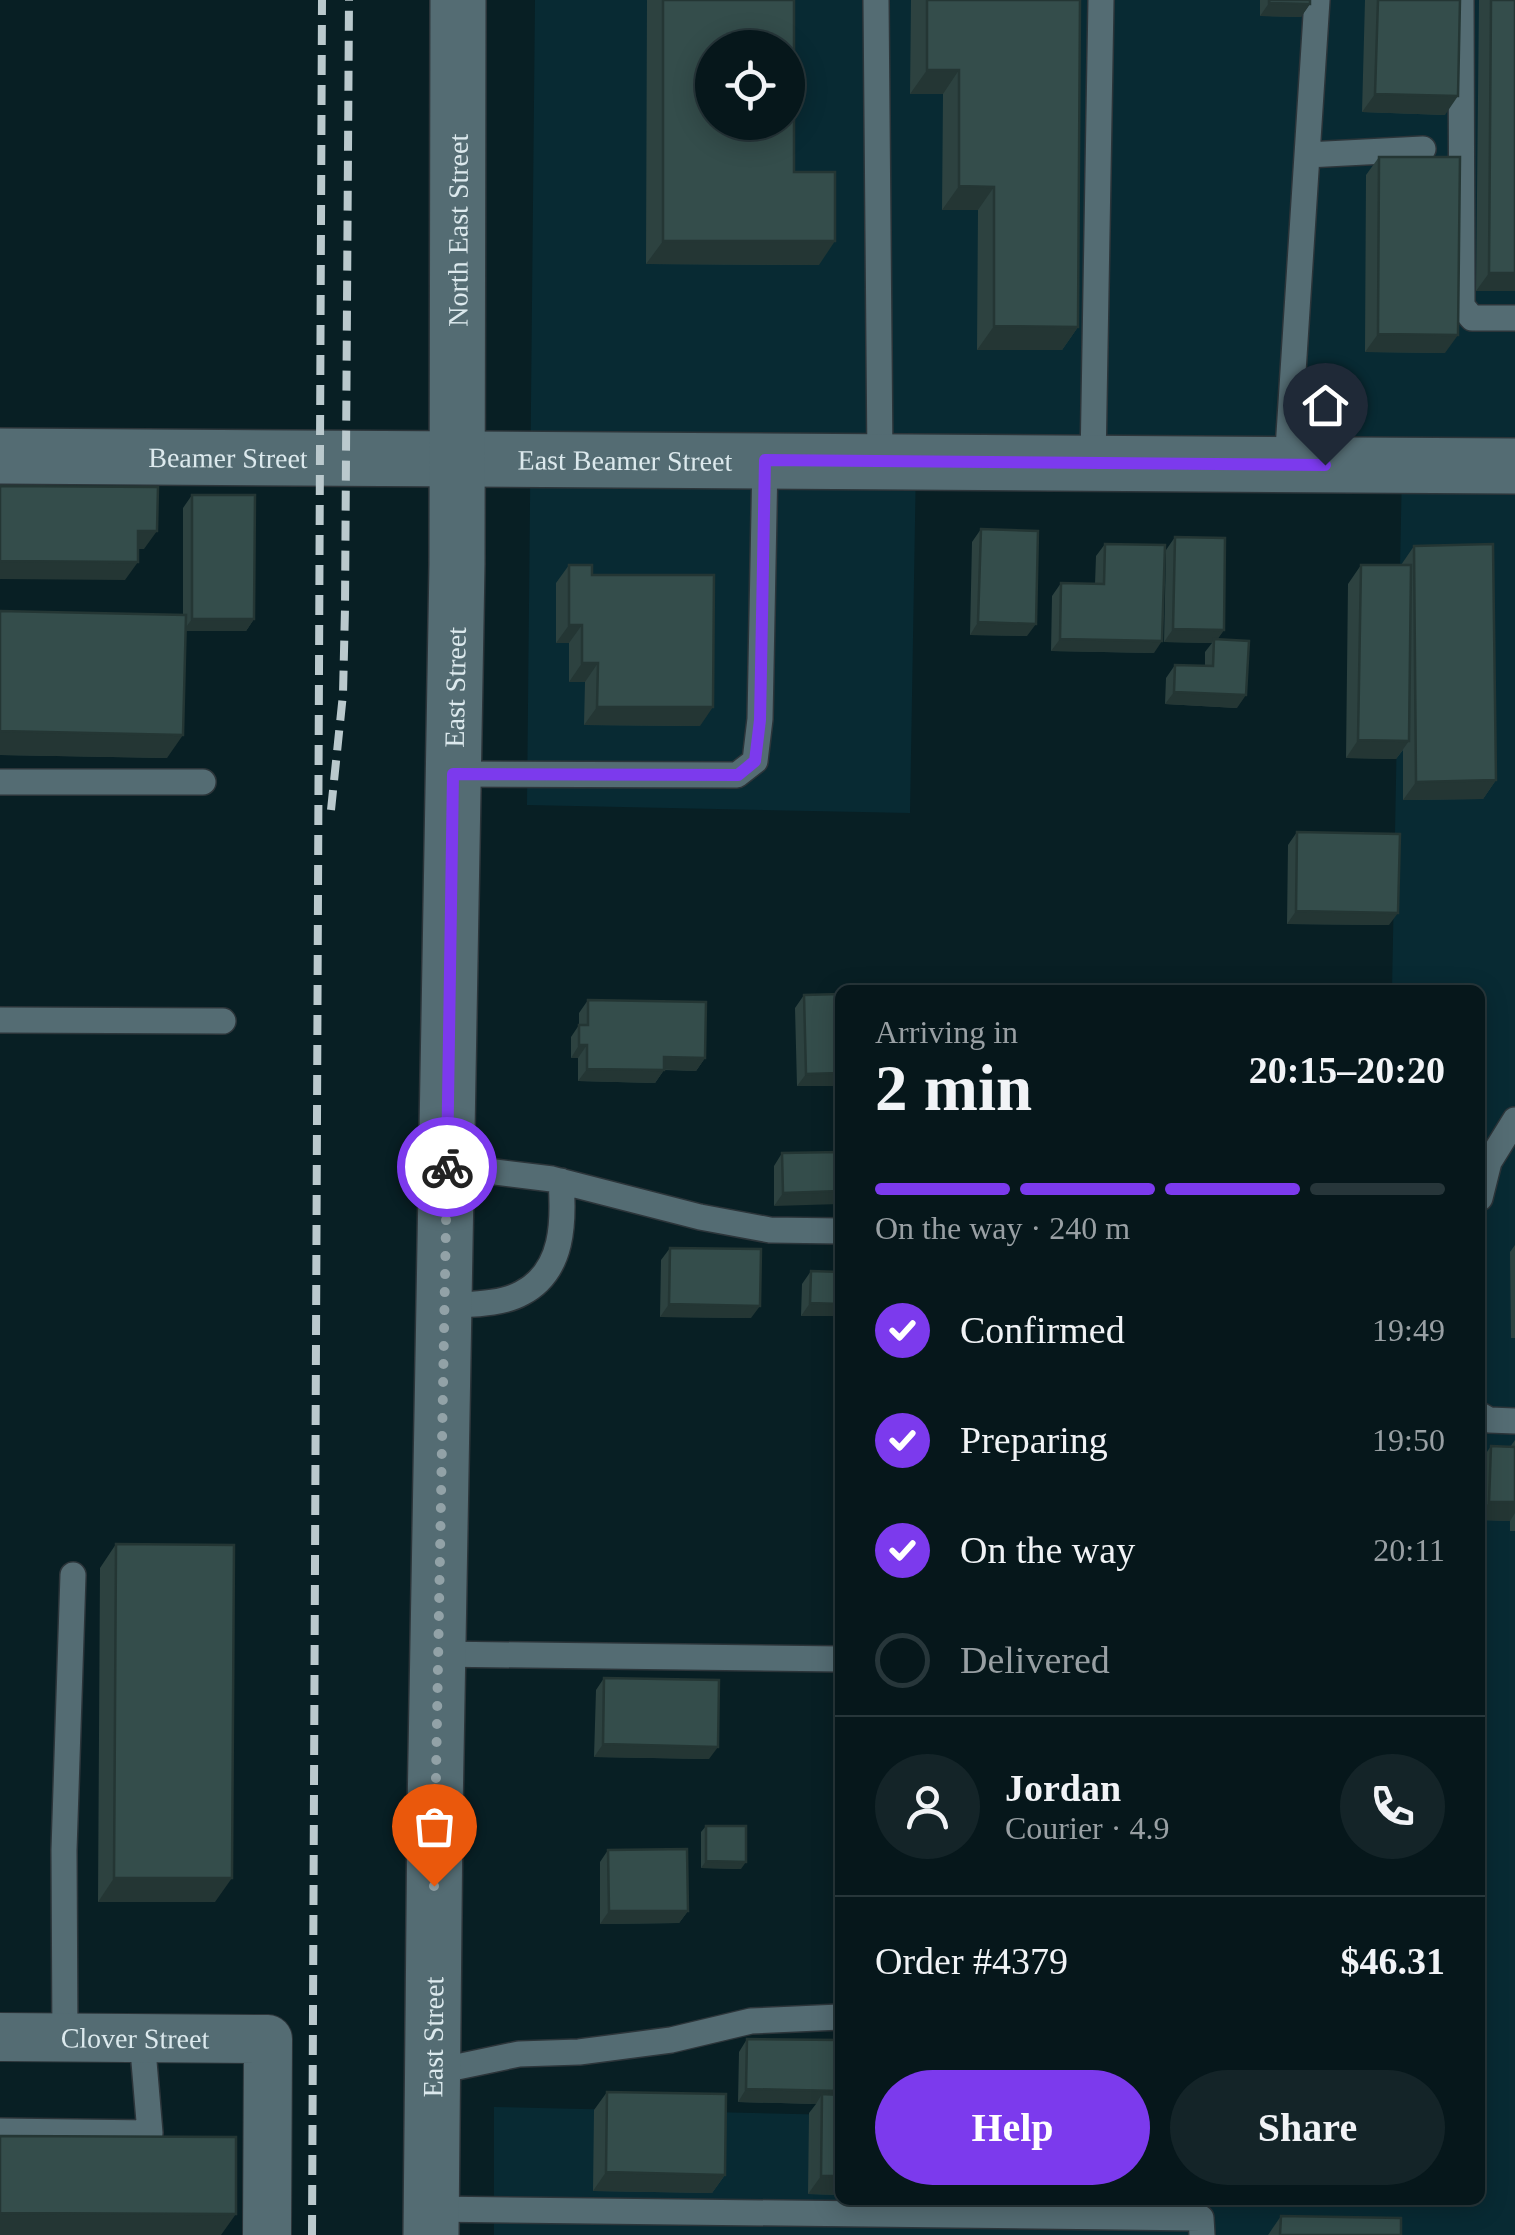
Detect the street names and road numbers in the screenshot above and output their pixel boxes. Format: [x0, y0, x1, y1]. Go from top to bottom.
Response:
street label: North East Street [442, 134, 474, 327]
street label: Beamer Street [148, 442, 308, 474]
street label: East Beamer Street [518, 444, 733, 477]
street label: East Street [439, 626, 472, 748]
street label: East Street [417, 1976, 449, 2097]
street label: Clover Street [61, 2022, 210, 2055]

